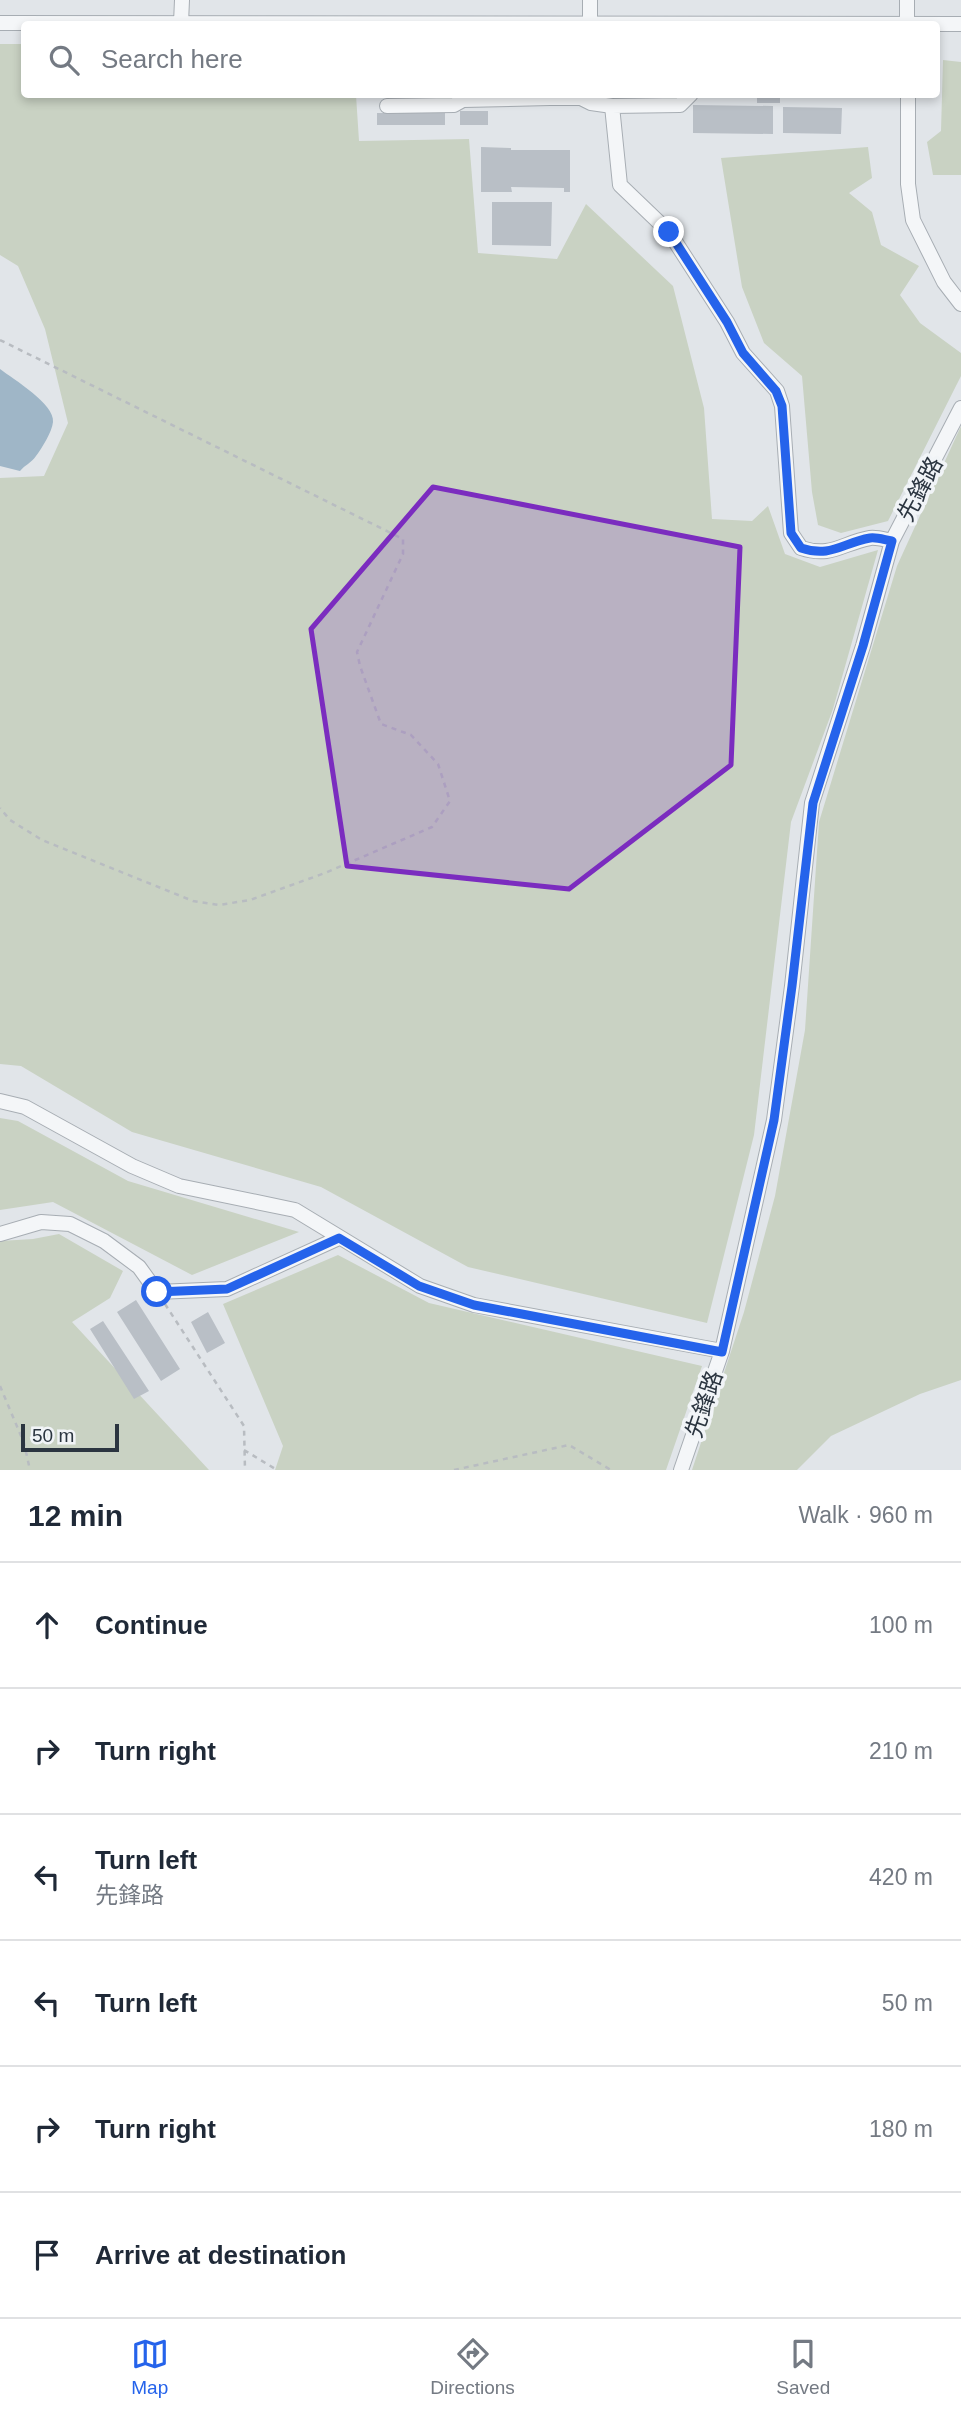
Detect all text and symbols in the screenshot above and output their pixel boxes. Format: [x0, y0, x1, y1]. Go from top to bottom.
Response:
search box [21, 21, 940, 98]
icon: search [45, 41, 83, 79]
text: Search here [101, 44, 243, 74]
route end [653, 216, 684, 247]
street label: 先鋒路 [892, 452, 948, 526]
route start [141, 1276, 172, 1307]
street label: 先鋒路 [680, 1367, 728, 1441]
scale bar [21, 1421, 119, 1453]
text: 50 m [32, 1425, 74, 1446]
text: 12 min [28, 1499, 123, 1532]
text: Walk · 960 m [798, 1502, 933, 1528]
icon: ahead [28, 1606, 66, 1644]
text: Continue [95, 1610, 208, 1640]
text: 100 m [869, 1612, 933, 1638]
icon: right [28, 1732, 66, 1770]
text: Turn right [95, 1736, 216, 1766]
text: 210 m [869, 1738, 933, 1764]
text: Turn left [95, 1845, 197, 1875]
icon: left [28, 1858, 66, 1896]
text: 420 m [869, 1864, 933, 1890]
text: 先鋒路 [95, 1882, 164, 1908]
icon: left [28, 1984, 66, 2022]
text: Turn left [95, 1988, 197, 2018]
text: 50 m [882, 1990, 933, 2016]
icon: right [28, 2110, 66, 2148]
text: Turn right [95, 2114, 216, 2144]
text: 180 m [869, 2116, 933, 2142]
icon: arrive [28, 2236, 66, 2274]
text: Arrive at destination [95, 2240, 346, 2270]
tab: Map [131, 2335, 169, 2399]
tab: Directions [430, 2335, 515, 2399]
tab: Saved [776, 2335, 830, 2399]

